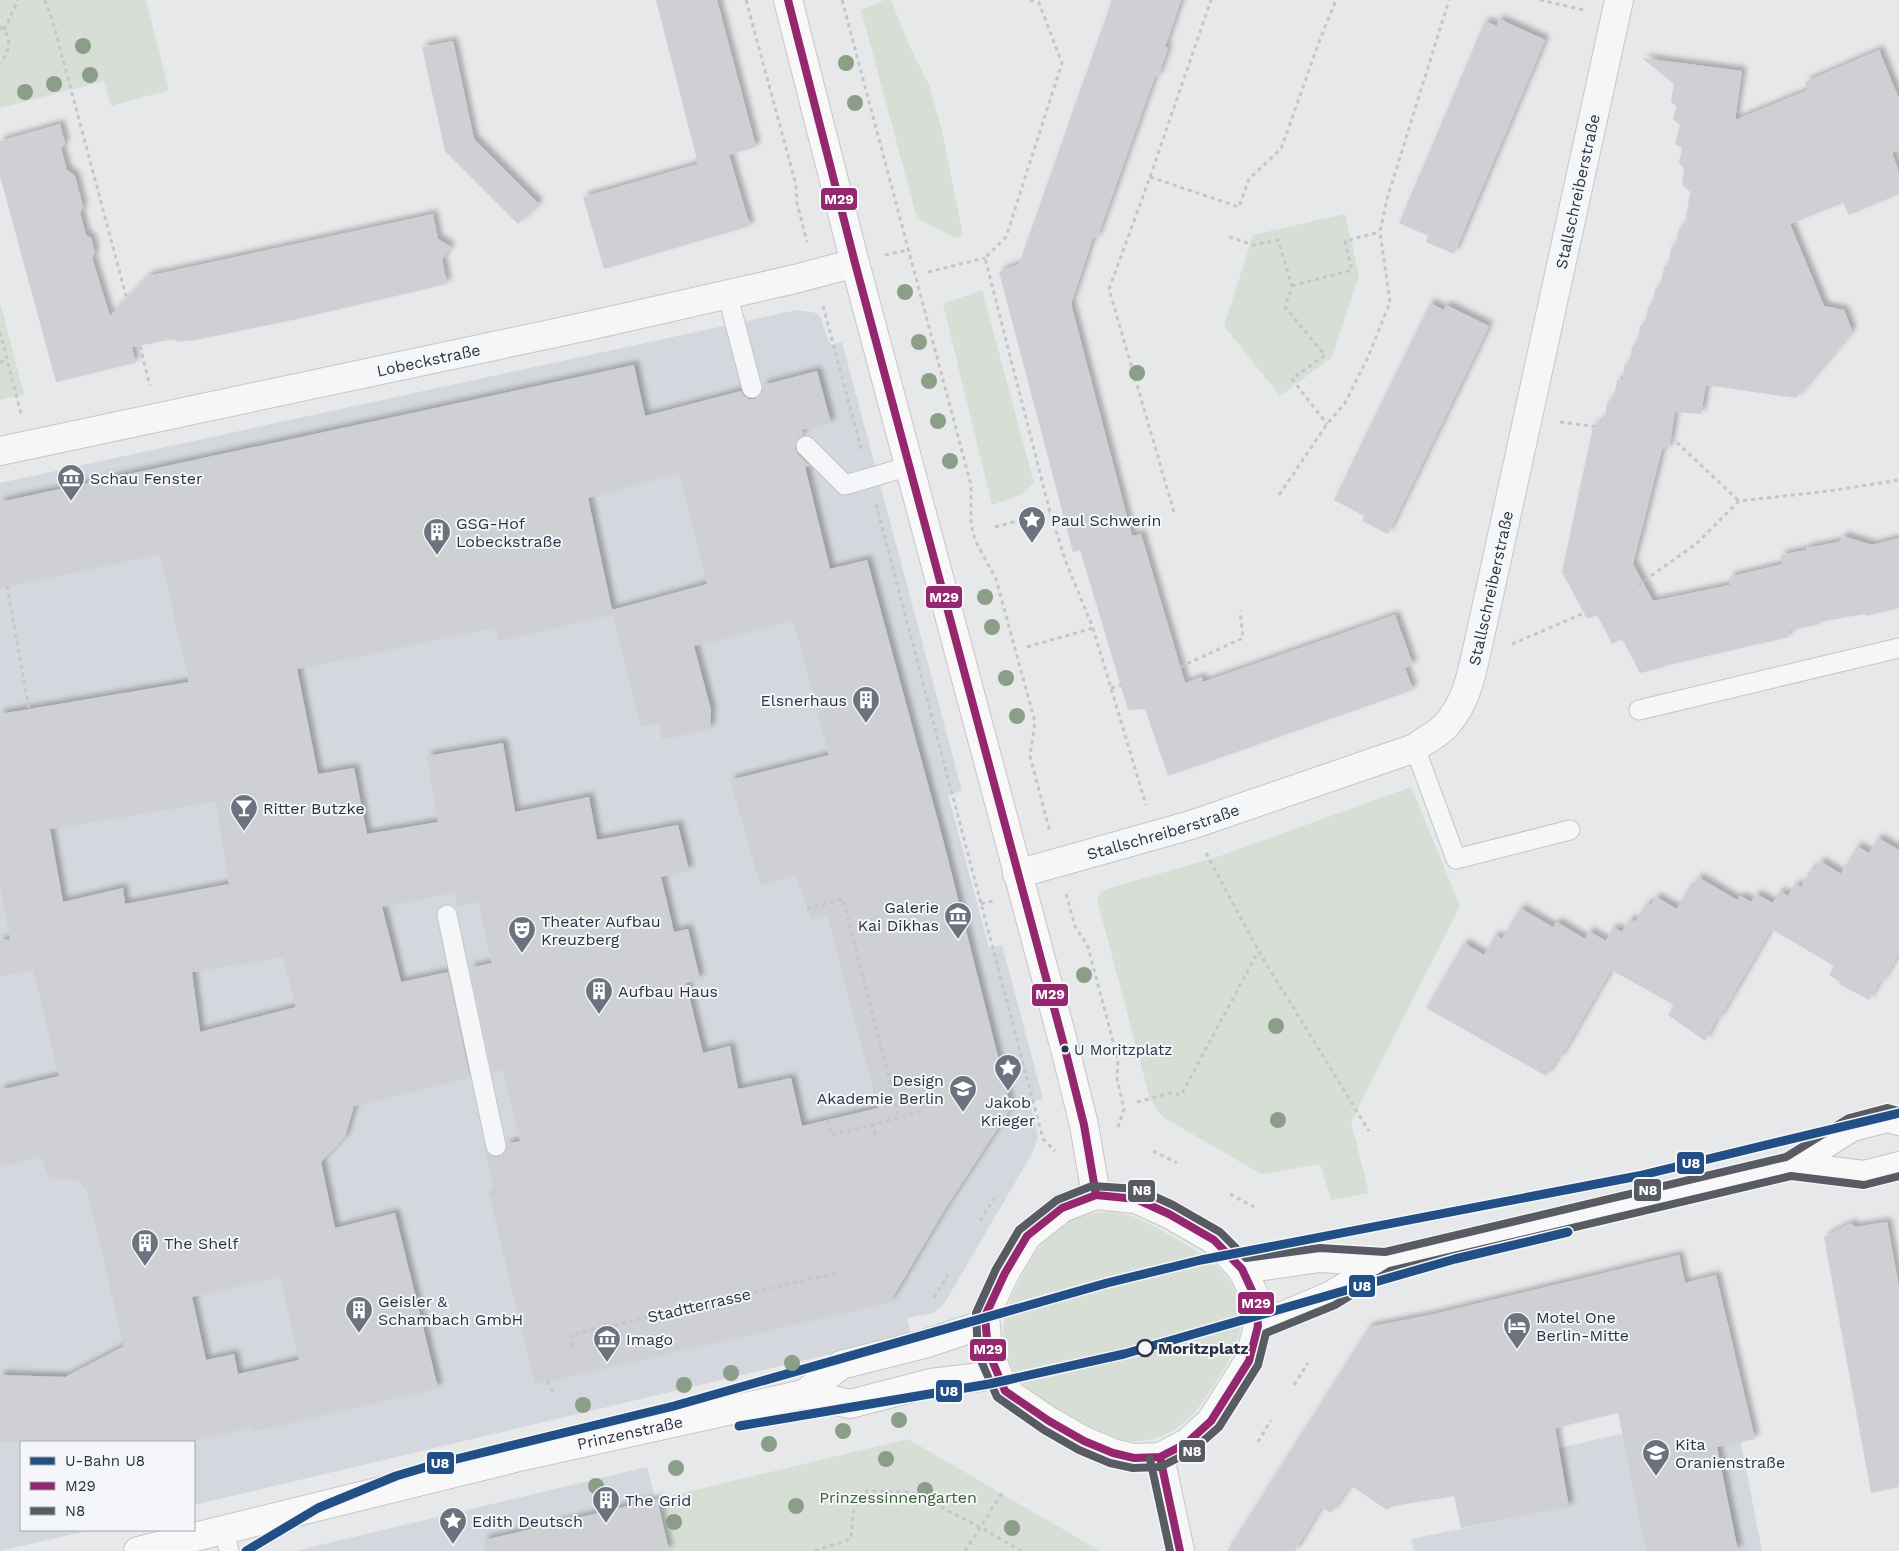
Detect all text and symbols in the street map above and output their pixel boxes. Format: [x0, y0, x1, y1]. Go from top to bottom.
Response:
street label: Stallschreiberstraße [1552, 112, 1604, 271]
line badge: M29 [820, 187, 858, 211]
text: M29 [824, 191, 854, 207]
street label: Lobeckstraße [375, 340, 482, 381]
museum icon: Schau Fenster [56, 463, 86, 502]
place label: Schau Fenster [90, 469, 203, 488]
place icon: Paul Schwerin [1017, 505, 1047, 544]
street label: Stallschreiberstraße [1465, 509, 1517, 667]
place label: Paul Schwerin [1051, 511, 1162, 530]
place label: GSG-Hof Lobeckstraße [456, 514, 562, 551]
building icon: GSG-Hof Lobeckstraße [422, 517, 452, 556]
line badge: M29 [925, 585, 963, 609]
text: M29 [929, 589, 959, 605]
building icon: Elsnerhaus [851, 685, 881, 724]
place label: Elsnerhaus [761, 691, 847, 710]
bar icon: Ritter Butzke [229, 793, 259, 832]
place label: Ritter Butzke [263, 799, 365, 818]
street label: Stallschreiberstraße [1085, 800, 1242, 864]
place label: Galerie Kai Dikhas [858, 898, 939, 935]
museum icon: Galerie Kai Dikhas [943, 901, 973, 940]
place label: Theater Aufbau Kreuzberg [541, 912, 661, 949]
theatre icon: Theater Aufbau Kreuzberg [507, 915, 537, 954]
building icon: Aufbau Haus [584, 976, 614, 1015]
place label: Aufbau Haus [618, 982, 718, 1001]
line badge: M29 [1031, 983, 1069, 1007]
text: M29 [1035, 986, 1065, 1002]
place label: U Moritzplatz [1074, 1041, 1172, 1059]
marker: U Moritzplatz [1060, 1044, 1070, 1054]
place icon: Jakob Krieger [993, 1053, 1023, 1092]
place label: Design Akademie Berlin [817, 1071, 944, 1108]
school or university icon: Design Akademie Berlin [948, 1074, 978, 1113]
place label: Jakob Krieger [981, 1093, 1036, 1130]
line badge: U8 [1676, 1151, 1705, 1175]
text: U8 [1682, 1155, 1701, 1171]
line badge: N8 [1633, 1178, 1662, 1202]
line badge: N8 [1127, 1179, 1156, 1203]
text: N8 [1132, 1182, 1152, 1198]
text: N8 [1638, 1182, 1658, 1198]
building icon: The Shelf [130, 1228, 160, 1267]
place label: The Shelf [164, 1234, 239, 1253]
line badge: U8 [1348, 1274, 1376, 1298]
text: U8 [1353, 1278, 1372, 1294]
street label: Stadtterrasse [646, 1284, 753, 1327]
line badge: M29 [1237, 1291, 1275, 1315]
place label: Geisler & Schambach GmbH [378, 1292, 523, 1329]
building icon: Geisler & Schambach GmbH [344, 1295, 374, 1334]
text: M29 [1241, 1295, 1271, 1311]
place label: Motel One Berlin-Mitte [1536, 1308, 1629, 1345]
hotel icon: Motel One Berlin-Mitte [1502, 1311, 1532, 1350]
museum icon: Imago [592, 1324, 622, 1363]
place label: Imago [626, 1330, 673, 1349]
line badge: M29 [969, 1338, 1007, 1362]
marker: Moritzplatz [1136, 1339, 1154, 1357]
place label: Moritzplatz [1158, 1339, 1248, 1358]
text: M29 [973, 1341, 1003, 1357]
line badge: U8 [935, 1379, 963, 1403]
text: U8 [940, 1383, 959, 1399]
street label: Prinzenstraße [575, 1412, 685, 1454]
place label: Kita Oranienstraße [1675, 1435, 1785, 1472]
school or university icon: Kita Oranienstraße [1641, 1438, 1671, 1477]
line badge: N8 [1178, 1439, 1206, 1463]
legend [20, 1441, 195, 1531]
text: N8 [1182, 1443, 1202, 1459]
line badge: U8 [426, 1451, 455, 1475]
text: U-Bahn U8 [65, 1452, 145, 1470]
text: U8 [431, 1455, 450, 1471]
text: M29 [65, 1477, 96, 1495]
building icon: The Grid [591, 1485, 621, 1524]
park label: Prinzessinnengarten [819, 1488, 977, 1507]
place label: The Grid [625, 1491, 691, 1510]
text: N8 [65, 1502, 85, 1520]
place icon: Edith Deutsch [438, 1506, 468, 1545]
place label: Edith Deutsch [472, 1512, 583, 1531]

